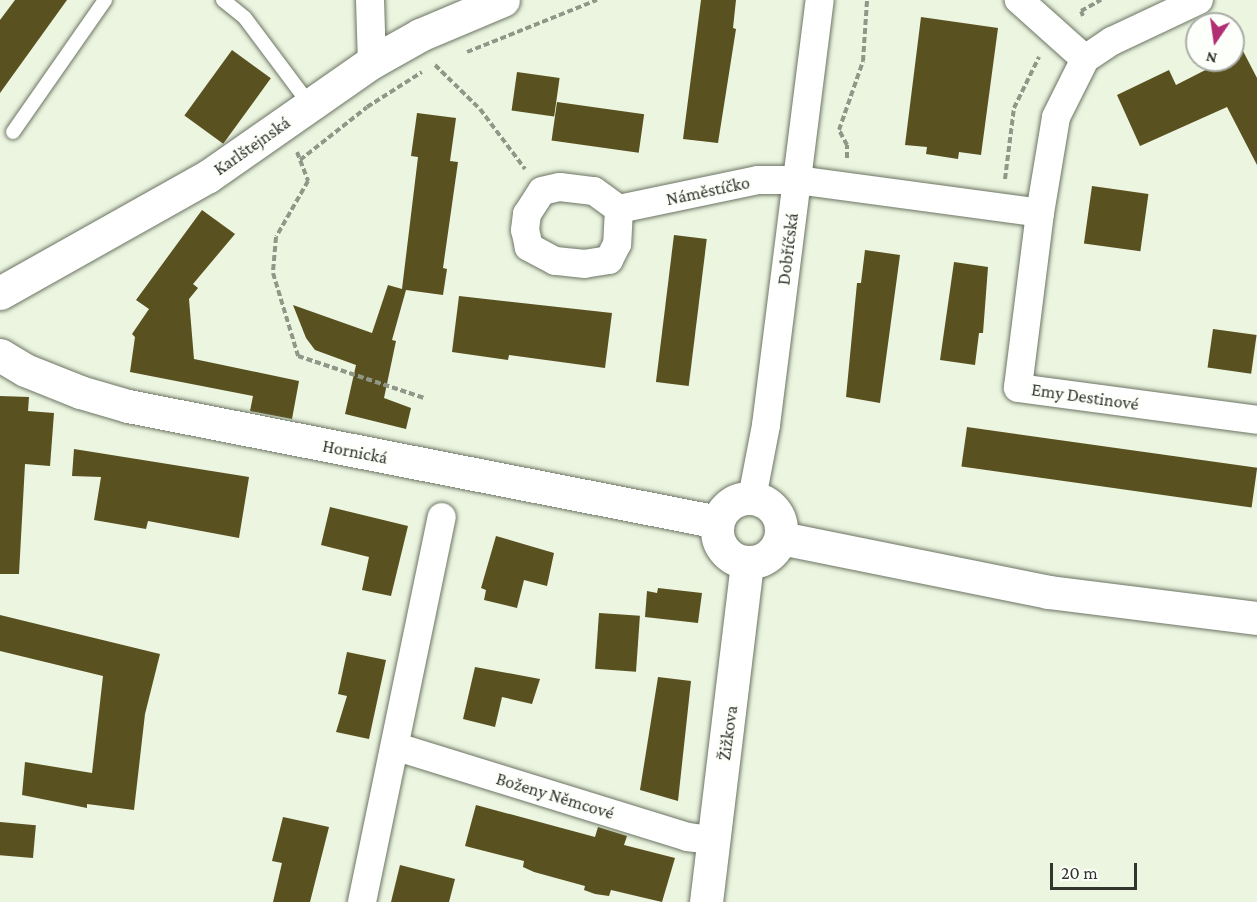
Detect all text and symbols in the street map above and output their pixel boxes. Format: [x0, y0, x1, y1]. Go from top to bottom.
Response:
north arrow [1185, 12, 1245, 72]
text: N [1204, 49, 1219, 68]
street label: Karlštejnská [210, 112, 294, 180]
street label: Náměstíčko [664, 172, 752, 210]
street label: Dobříčská [773, 212, 803, 286]
street label: Emy Destinové [1030, 379, 1140, 415]
street label: Hornická [321, 435, 389, 469]
street label: Žižkova [713, 704, 743, 762]
street label: Boženy Němcové [493, 768, 617, 824]
scale bar [1053, 851, 1140, 889]
text: 20 m [1061, 863, 1098, 883]

